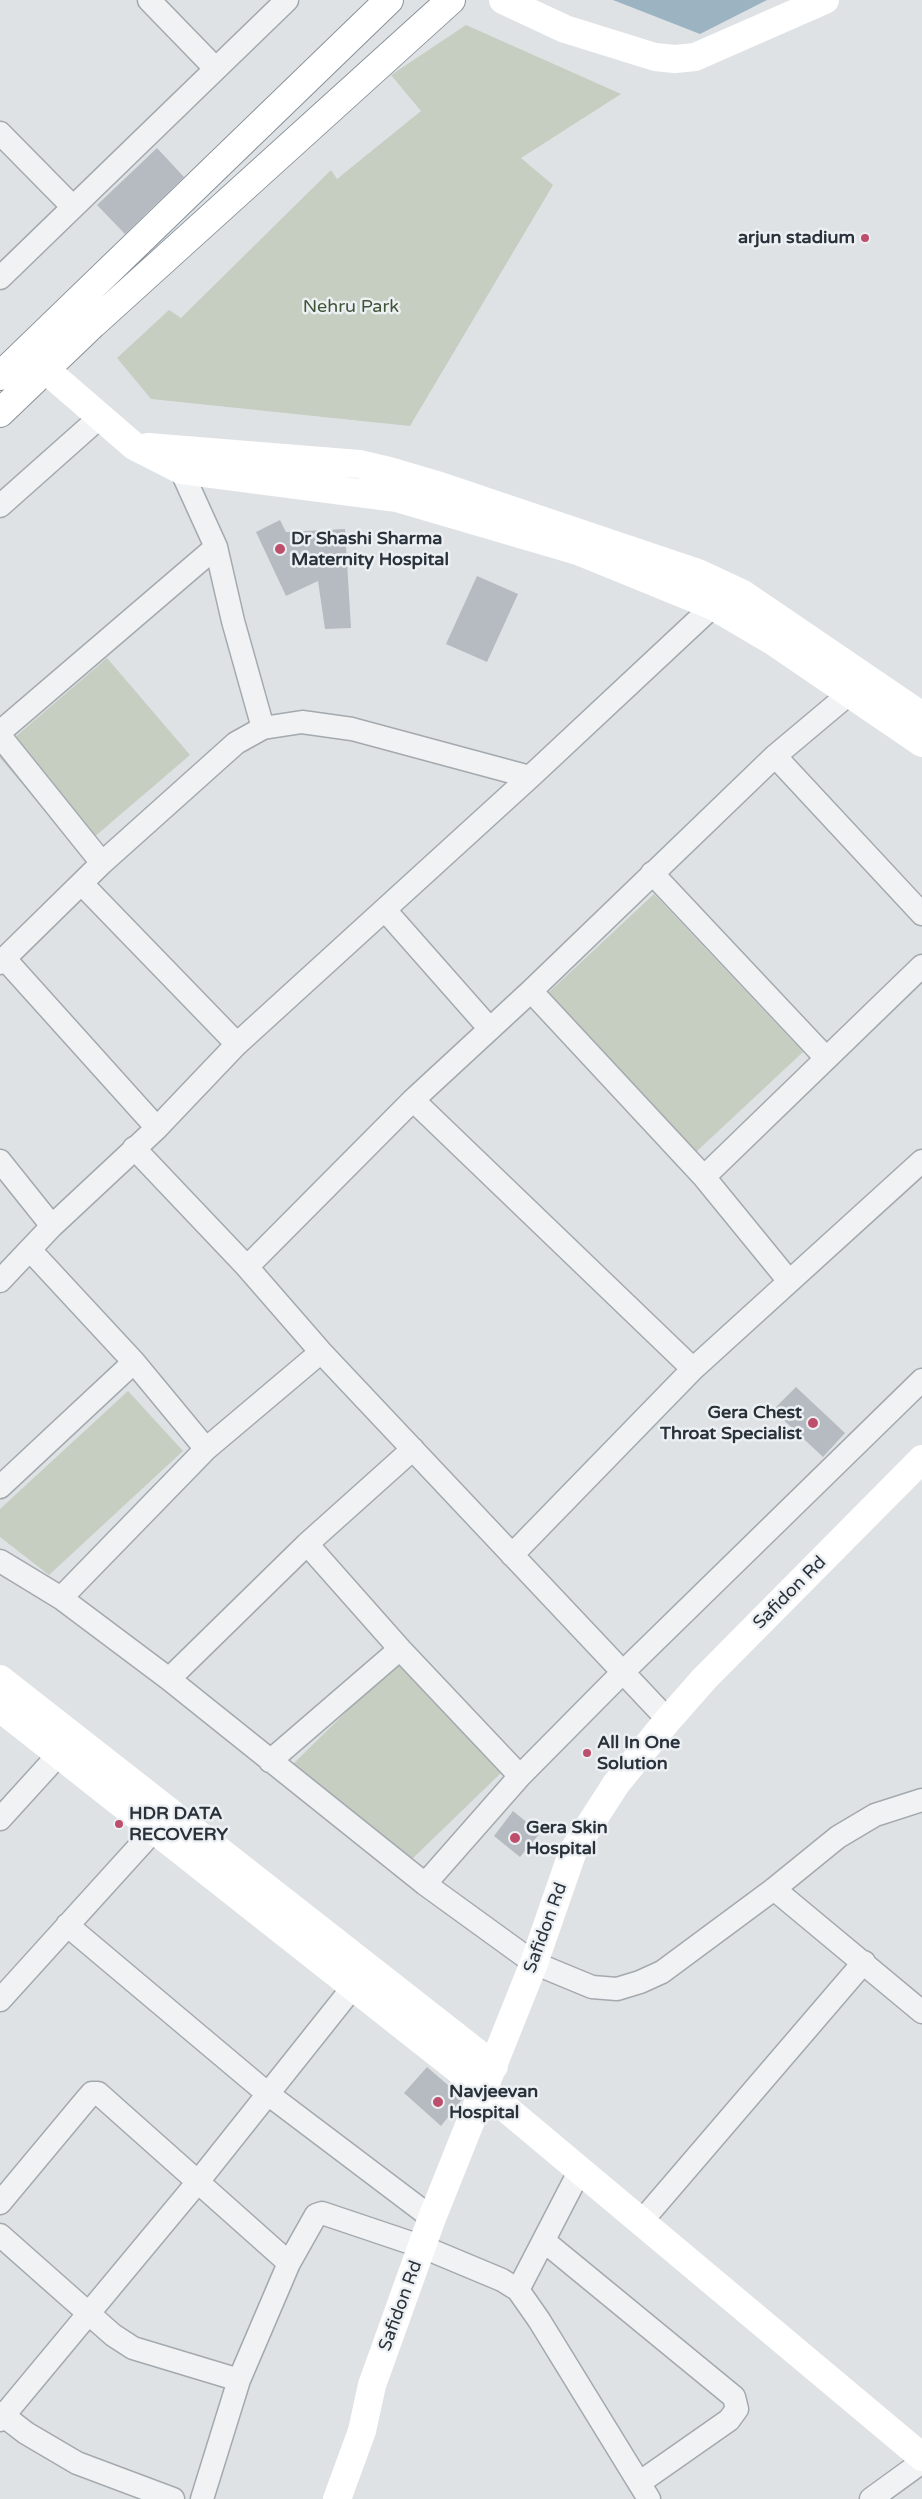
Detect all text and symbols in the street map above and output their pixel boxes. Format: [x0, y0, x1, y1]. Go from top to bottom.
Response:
place label: arjun stadium [738, 227, 855, 249]
marker: arjun stadium [859, 232, 871, 244]
park label: Nehru Park [303, 296, 399, 318]
place label: Dr Shashi Sharma Maternity Hospital [291, 528, 449, 570]
marker: Dr Shashi Sharma Maternity Hospital [273, 542, 287, 556]
place label: Gera Chest Throat Specialist [660, 1402, 802, 1445]
marker: Gera Chest Throat Specialist [806, 1416, 820, 1430]
street label: Safidon Rd [749, 1552, 831, 1634]
place label: All In One Solution [597, 1732, 680, 1775]
marker: All In One Solution [581, 1747, 593, 1759]
place label: HDR DATA RECOVERY [129, 1803, 228, 1846]
place label: Gera Skin Hospital [526, 1817, 608, 1860]
marker: HDR DATA RECOVERY [113, 1818, 125, 1830]
marker: Gera Skin Hospital [508, 1831, 522, 1845]
street label: Safidon Rd [520, 1880, 572, 1976]
place label: Navjeevan Hospital [449, 2081, 538, 2124]
marker: Navjeevan Hospital [431, 2095, 445, 2109]
street label: Safidon Rd [375, 2258, 427, 2354]

